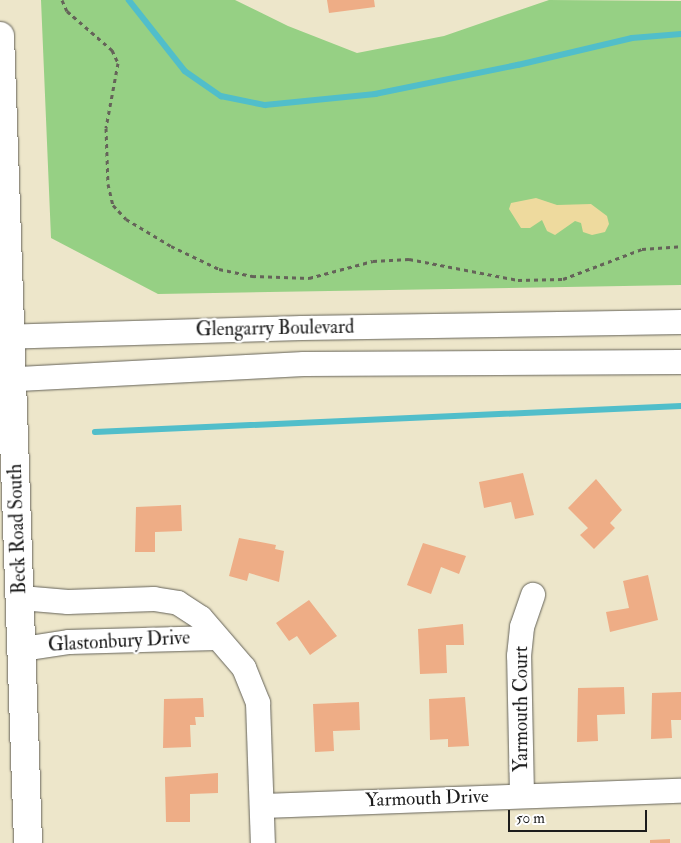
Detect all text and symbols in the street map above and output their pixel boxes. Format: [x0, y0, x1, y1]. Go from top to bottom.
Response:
street label: Glengarry Boulevard [196, 316, 354, 342]
street label: Beck Road South [4, 463, 32, 595]
street label: Glastonbury Drive [47, 627, 191, 657]
street label: Yarmouth Court [511, 646, 533, 772]
street label: Yarmouth Drive [365, 785, 489, 813]
scale bar [511, 800, 650, 832]
text: 50 m [516, 809, 545, 828]

